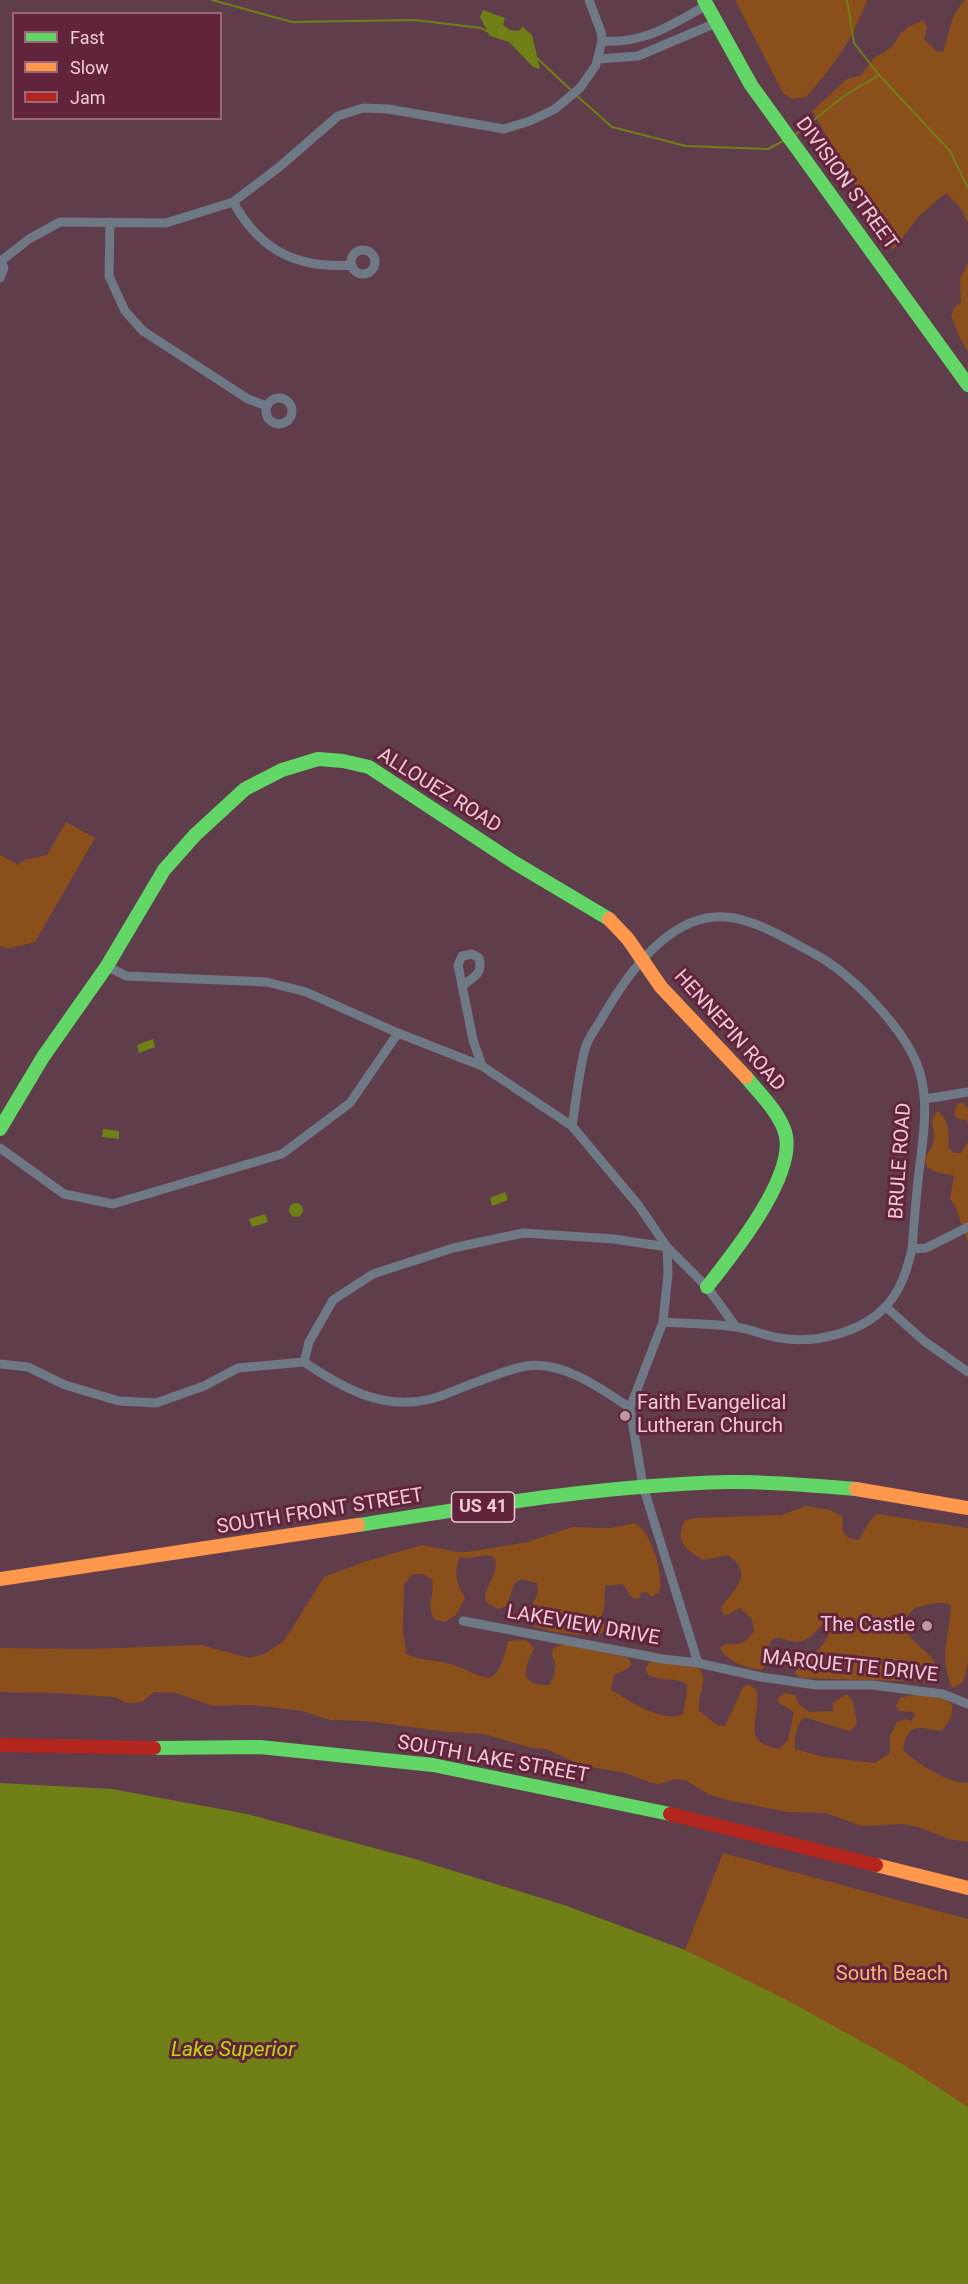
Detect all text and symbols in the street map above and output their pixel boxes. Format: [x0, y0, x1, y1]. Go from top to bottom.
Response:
legend [12, 12, 222, 120]
text: Fast [70, 27, 105, 48]
text: Slow [70, 57, 109, 78]
text: Jam [70, 87, 106, 108]
street label: DIVISION STREET [790, 113, 902, 255]
street label: ALLOUEZ ROAD [373, 743, 505, 839]
street label: HENNEPIN ROAD [668, 965, 790, 1097]
street label: BRULE ROAD [885, 1102, 917, 1220]
place label: Faith Evangelical Lutheran Church [637, 1392, 786, 1439]
marker: Faith Evangelical Lutheran Church [618, 1409, 632, 1423]
street label: SOUTH FRONT STREET [215, 1484, 425, 1540]
road number: US 41 [452, 1492, 514, 1522]
street label: LAKEVIEW DRIVE [505, 1601, 661, 1651]
place label: The Castle [820, 1614, 915, 1638]
marker: The Castle [920, 1619, 934, 1633]
street label: MARQUETTE DRIVE [761, 1646, 939, 1688]
street label: SOUTH LAKE STREET [396, 1731, 590, 1789]
park label: South Beach [836, 1963, 948, 1987]
water label: Lake Superior [171, 2038, 295, 2064]

